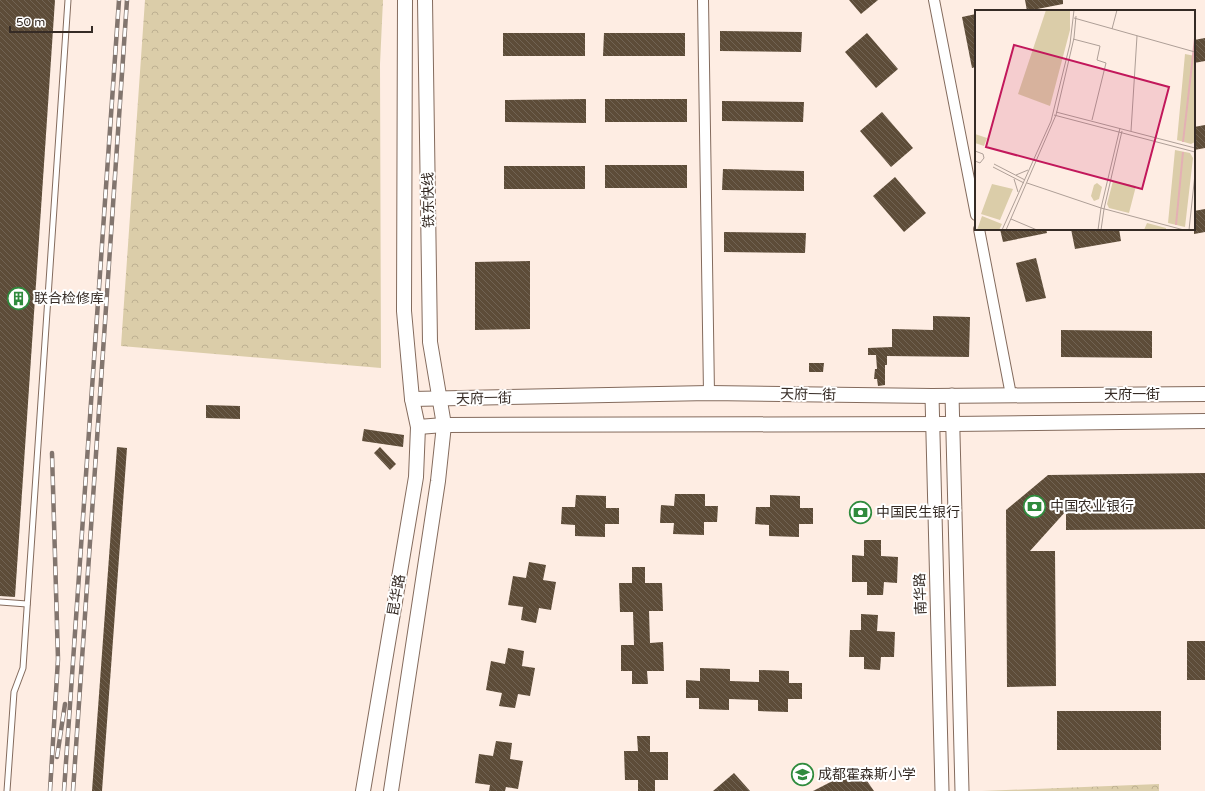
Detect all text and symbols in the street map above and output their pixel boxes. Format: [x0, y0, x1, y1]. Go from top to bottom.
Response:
scale bar [10, 8, 92, 34]
inset map [975, 10, 1195, 230]
text: 50 m [16, 15, 45, 29]
street label: 铁东快线 [420, 172, 437, 228]
building icon: 联合检修库 [5, 285, 31, 311]
place label: 联合检修库 [34, 290, 104, 307]
street label: 天府一街 [780, 386, 836, 403]
street label: 天府一街 [1104, 386, 1160, 403]
street label: 天府一街 [456, 390, 512, 407]
bank icon: 中国农业银行 [1022, 493, 1048, 519]
place label: 中国农业银行 [1050, 498, 1134, 515]
bank icon: 中国民生银行 [848, 499, 874, 525]
place label: 中国民生银行 [876, 504, 960, 521]
street label: 昆华路 [384, 573, 409, 617]
street label: 南华路 [911, 573, 930, 615]
school or university icon: 成都霍森斯小学 [790, 761, 816, 787]
place label: 成都霍森斯小学 [818, 766, 916, 783]

